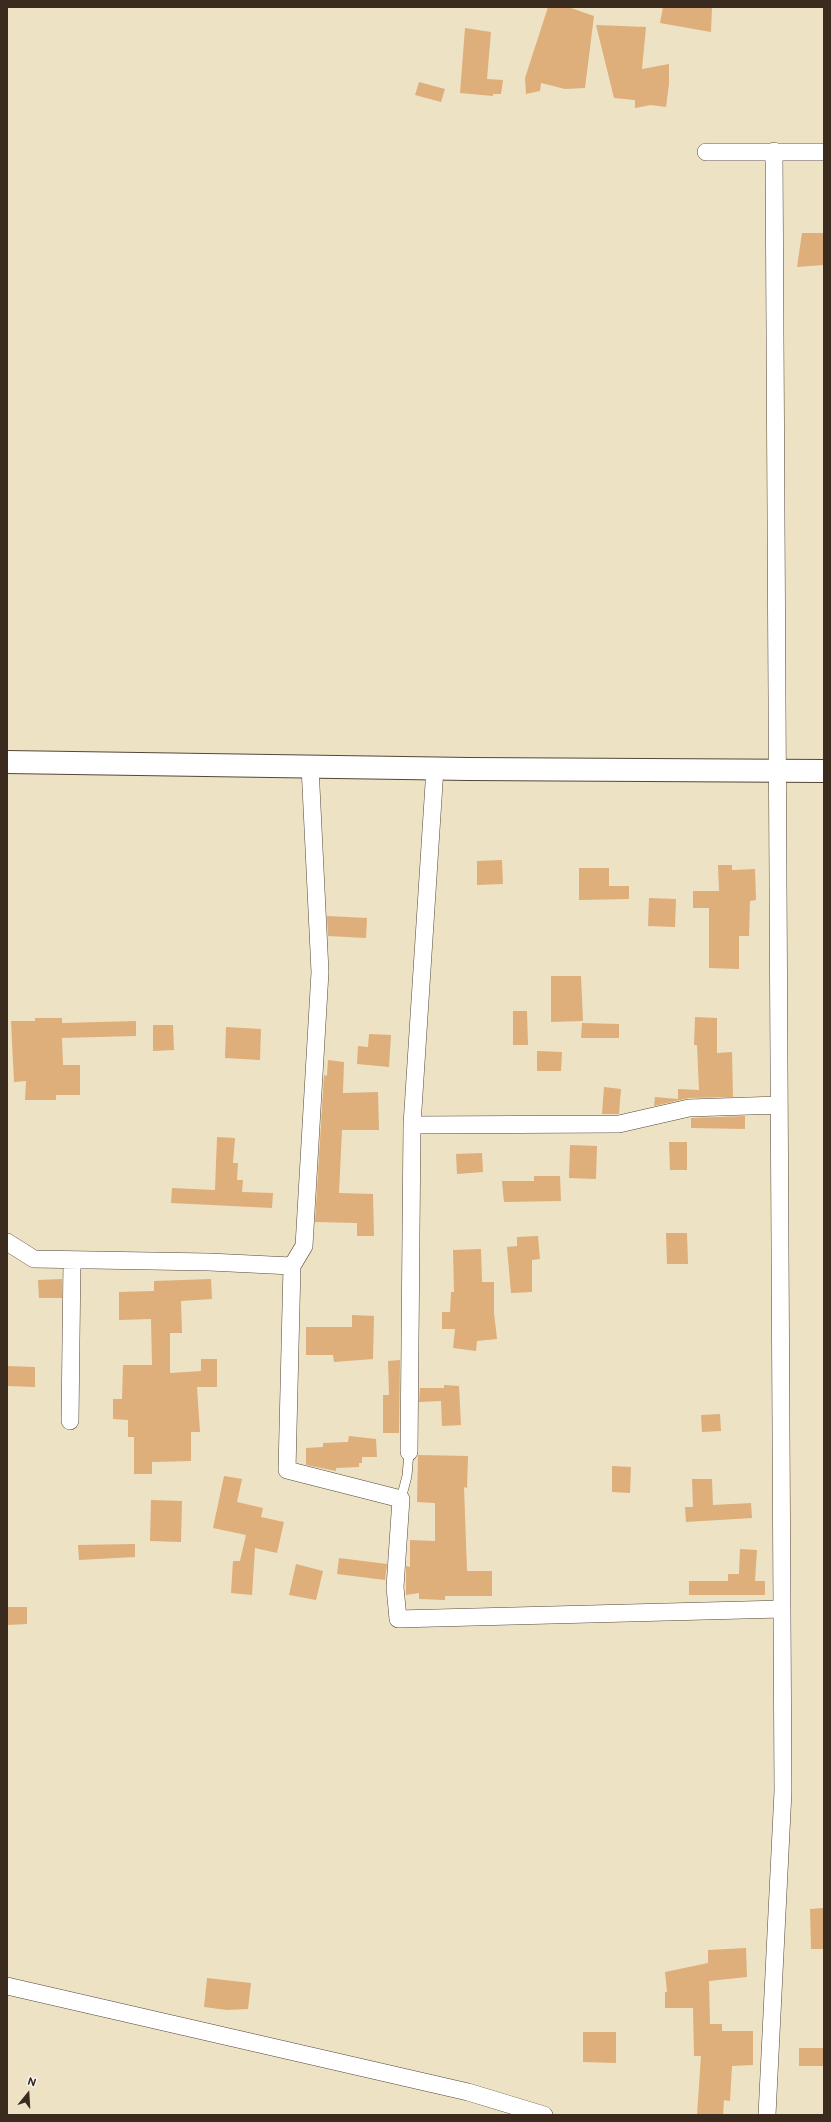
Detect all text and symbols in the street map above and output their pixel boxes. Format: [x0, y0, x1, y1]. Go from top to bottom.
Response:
north arrow [8, 2074, 48, 2114]
text: N [26, 2075, 38, 2090]

